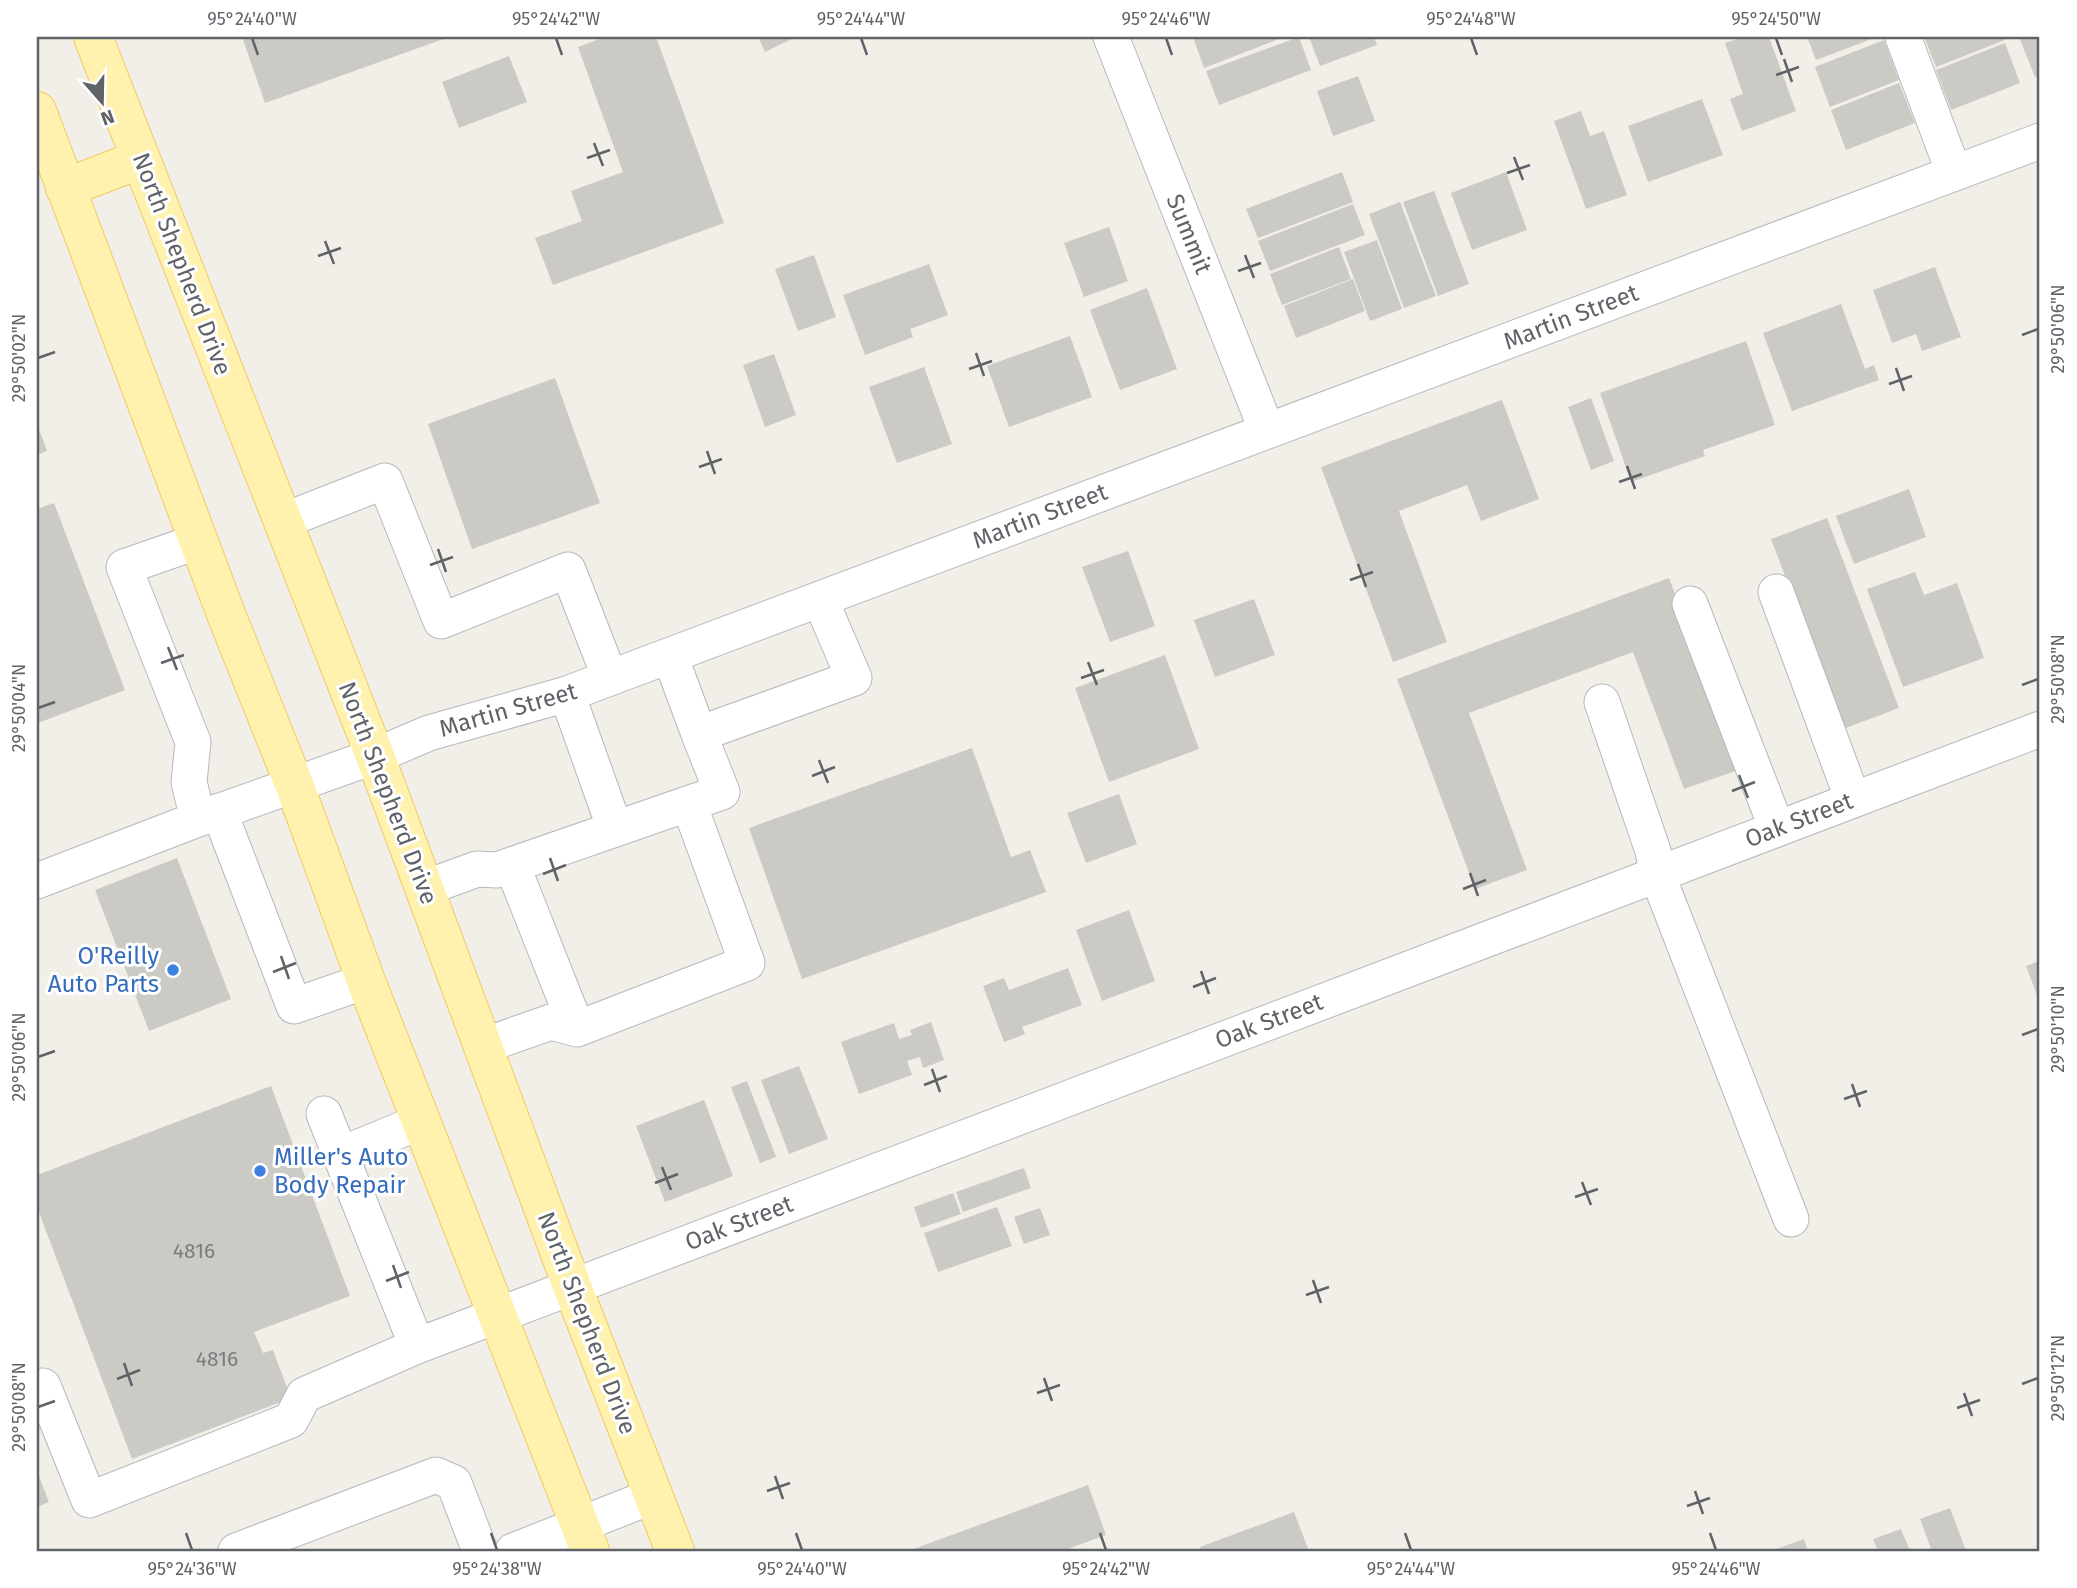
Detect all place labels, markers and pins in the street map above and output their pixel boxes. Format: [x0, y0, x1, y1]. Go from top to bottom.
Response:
place label: O'Reilly Auto Parts [48, 942, 159, 998]
marker: O'Reilly Auto Parts [165, 962, 181, 978]
place label: Miller's Auto Body Repair [274, 1143, 408, 1199]
marker: Miller's Auto Body Repair [252, 1163, 268, 1179]

